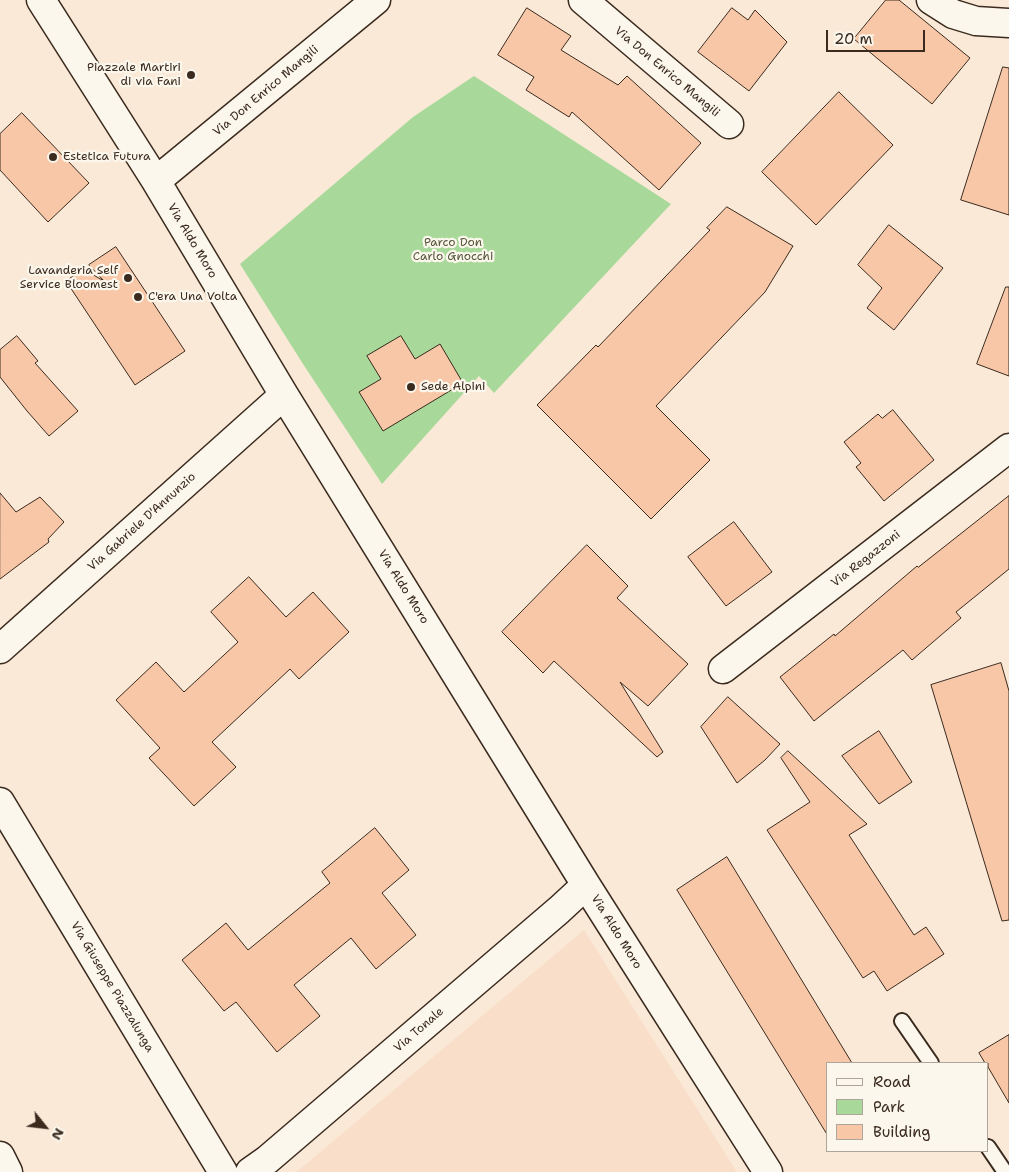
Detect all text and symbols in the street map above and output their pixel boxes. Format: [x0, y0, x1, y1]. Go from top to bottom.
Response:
scale bar [829, 20, 928, 52]
street label: Via Don Enrico Mangili [611, 24, 723, 120]
text: 20 m [834, 29, 873, 49]
street label: Via Don Enrico Mangili [210, 43, 322, 139]
place label: Piazzale Martiri di via Fani [87, 61, 181, 89]
marker: Piazzale Martiri di via Fani [185, 69, 197, 81]
place label: Estetica Futura [63, 150, 150, 164]
marker: Estetica Futura [47, 151, 59, 163]
street label: Via Aldo Moro [164, 201, 220, 281]
park label: Parco Don Carlo Gnocchi [413, 236, 493, 264]
place label: Lavanderia Self Service Bloomest [20, 264, 118, 292]
marker: Lavanderia Self Service Bloomest [122, 272, 134, 284]
place label: C'era Una Volta [148, 290, 237, 304]
marker: C'era Una Volta [132, 291, 144, 303]
place label: Sede Alpini [421, 380, 485, 394]
marker: Sede Alpini [405, 381, 417, 393]
street label: Via Gabriele D'Annunzio [85, 470, 199, 574]
street label: Via Regazzoni [829, 528, 903, 590]
street label: Via Aldo Moro [374, 547, 432, 627]
street label: Via Aldo Moro [587, 892, 645, 972]
street label: Via Giuseppe Piazzalunga [67, 919, 157, 1055]
street label: Via Tonale [391, 1005, 447, 1055]
legend [826, 1062, 989, 1152]
text: Road [873, 1072, 911, 1092]
text: Park [873, 1097, 905, 1117]
north arrow [20, 1102, 70, 1152]
text: Building [873, 1122, 930, 1142]
text: N [48, 1125, 69, 1143]

